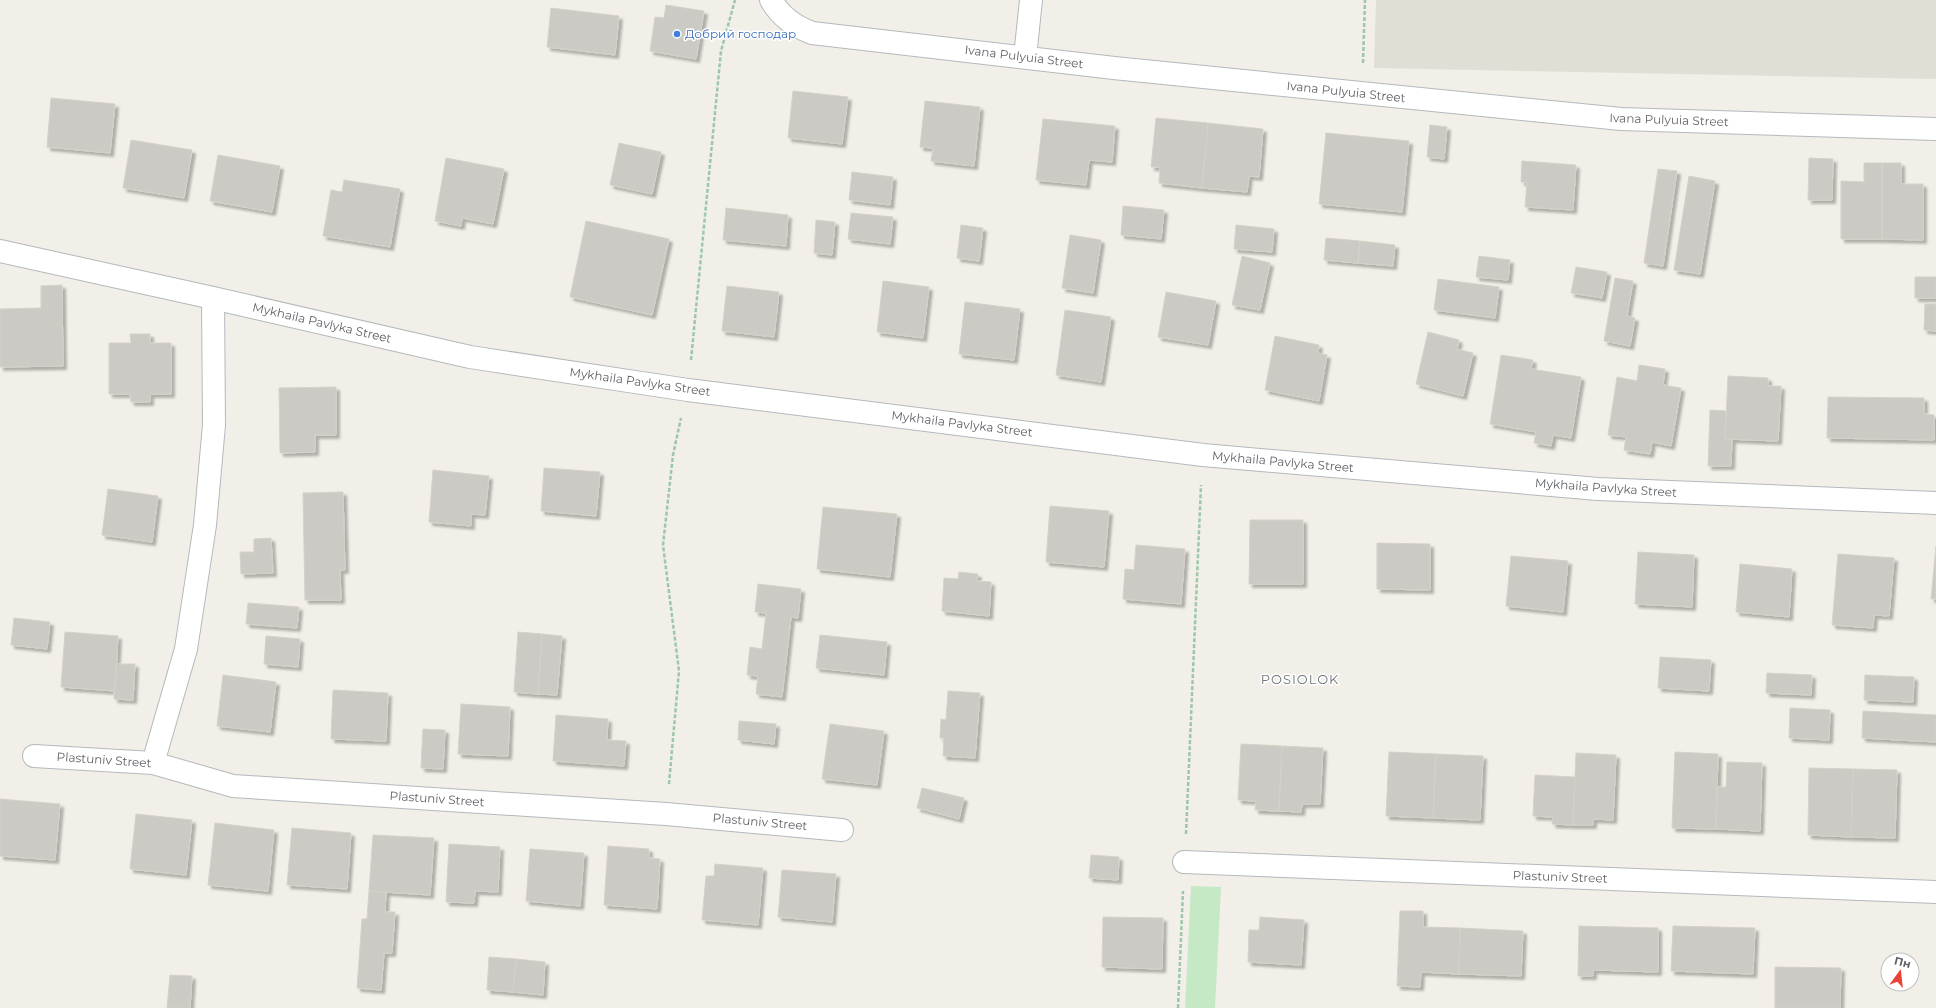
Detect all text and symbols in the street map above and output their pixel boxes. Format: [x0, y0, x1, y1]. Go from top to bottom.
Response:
place label: Добрий господар [685, 26, 796, 41]
marker: Добрий господар [672, 29, 682, 39]
street label: Ivana Pulyuia Street [964, 42, 1084, 71]
street label: Ivana Pulyuia Street [1286, 78, 1406, 105]
street label: Ivana Pulyuia Street [1609, 110, 1729, 129]
street label: Mykhaila Pavlyka Street [251, 299, 393, 346]
street label: Mykhaila Pavlyka Street [569, 364, 712, 399]
street label: Mykhaila Pavlyka Street [891, 407, 1034, 440]
street label: Mykhaila Pavlyka Street [1212, 448, 1355, 475]
street label: Mykhaila Pavlyka Street [1535, 475, 1678, 500]
district label: POSIOLOK [1261, 671, 1339, 687]
street label: Plastuniv Street [56, 749, 152, 770]
street label: Plastuniv Street [389, 788, 485, 809]
street label: Plastuniv Street [712, 810, 808, 833]
street label: Plastuniv Street [1512, 867, 1608, 886]
north arrow [1880, 952, 1920, 992]
text: Пн [1893, 953, 1912, 971]

